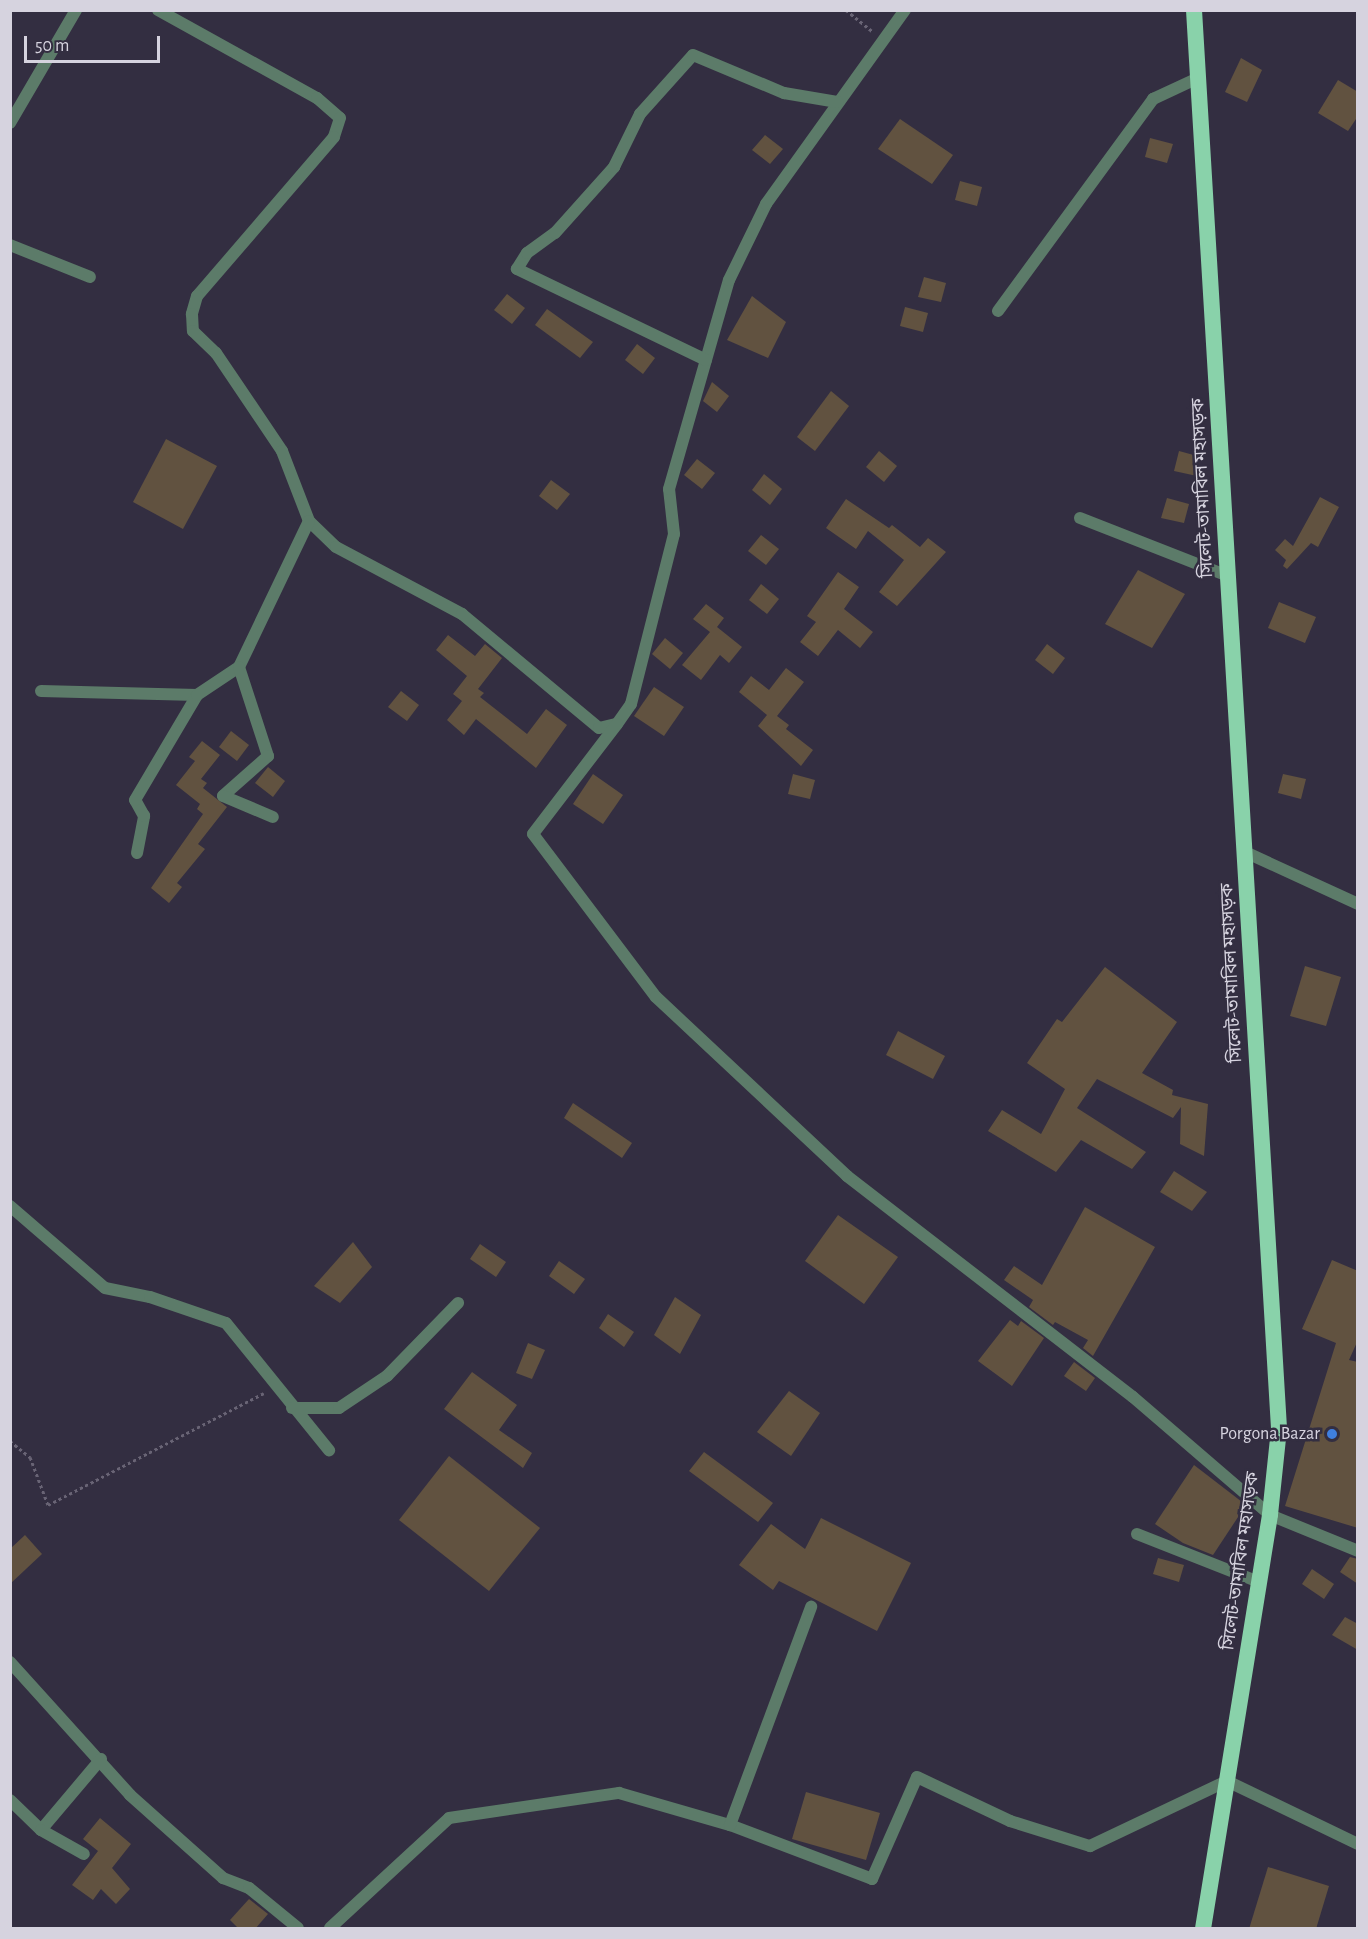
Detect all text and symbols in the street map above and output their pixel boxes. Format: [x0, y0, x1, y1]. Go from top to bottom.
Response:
scale bar [27, 24, 164, 62]
text: 50 m [35, 37, 69, 55]
street label: সিলেট-তামাবিল মহাসড়ক [1188, 398, 1218, 578]
street label: সিলেট-তামাবিল মহাসড়ক [1217, 883, 1247, 1063]
place label: Porgona Bazar [1220, 1423, 1320, 1445]
marker: Porgona Bazar [1325, 1427, 1339, 1441]
street label: সিলেট-তামাবিল মহাসড়ক [1218, 1470, 1264, 1652]

